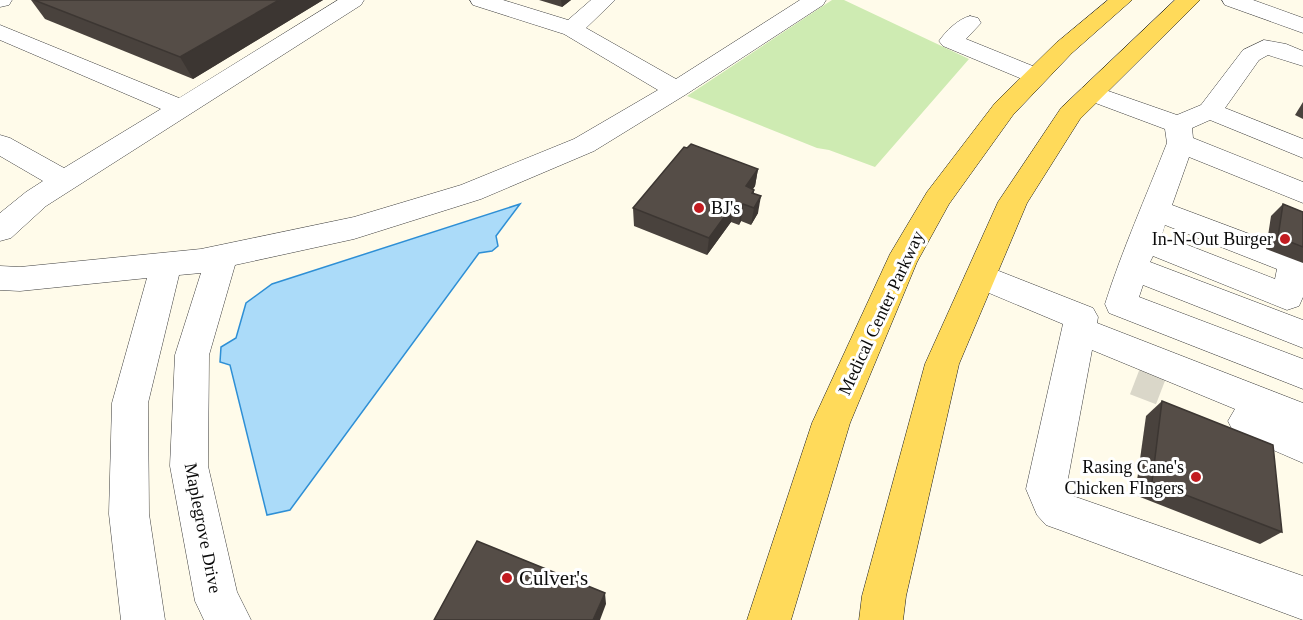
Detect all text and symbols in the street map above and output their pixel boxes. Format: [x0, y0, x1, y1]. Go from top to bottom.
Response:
place label: BJ's [711, 198, 740, 218]
marker: BJ's [692, 201, 706, 215]
street label: Medical Center Parkway [834, 228, 928, 398]
place label: In-N-Out Burger [1152, 229, 1273, 249]
marker: In-N-Out Burger [1278, 232, 1292, 246]
place label: Rasing Cane's Chicken FIngers [1065, 457, 1184, 498]
street label: Maplegrove Drive [181, 461, 225, 595]
marker: Rasing Cane's Chicken FIngers [1189, 470, 1203, 484]
place label: Culver's [519, 566, 588, 590]
marker: Culver's [500, 571, 514, 585]

